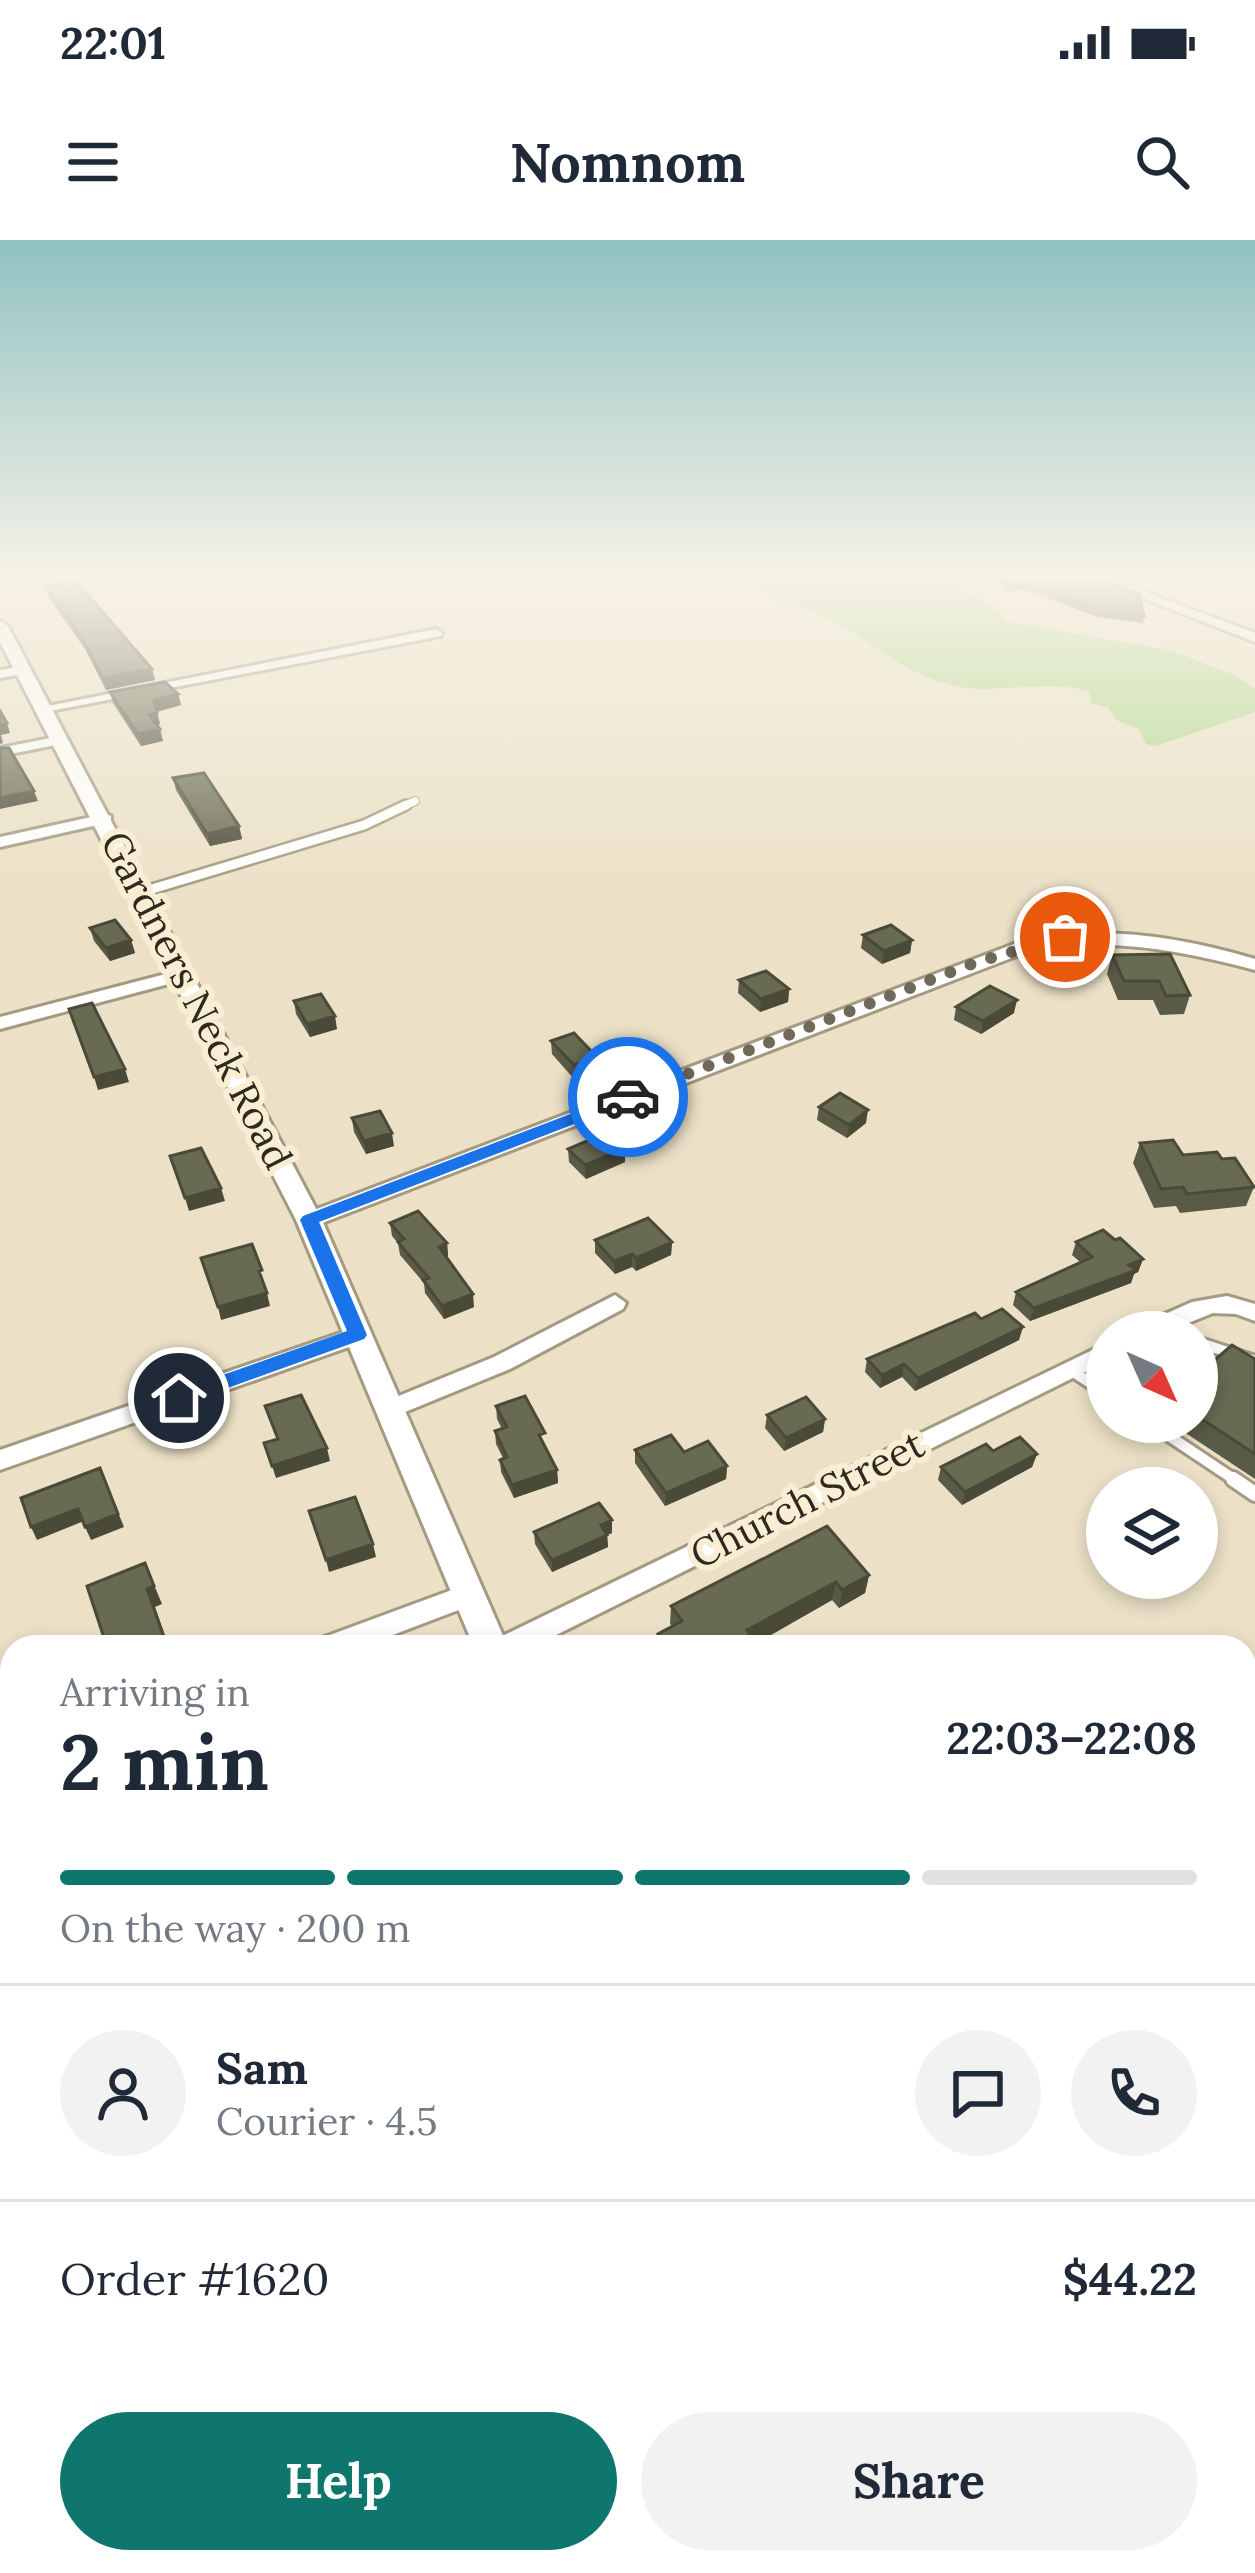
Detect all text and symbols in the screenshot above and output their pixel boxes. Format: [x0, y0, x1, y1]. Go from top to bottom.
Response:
text: 22:01 [60, 14, 166, 71]
text: Nomnom [510, 128, 745, 197]
icon: menu [60, 129, 126, 195]
icon: search [1129, 129, 1195, 195]
street label: Gardners Neck Road [90, 823, 304, 1177]
pin [1014, 886, 1116, 988]
icon: bag [1032, 904, 1098, 970]
courier [568, 1037, 688, 1157]
icon: car [595, 1064, 661, 1130]
north arrow [1086, 1311, 1218, 1443]
map controls [1086, 1311, 1218, 1599]
pin [128, 1347, 230, 1449]
icon: home [146, 1365, 212, 1431]
street label: Church Street [682, 1419, 932, 1579]
button: layers [1086, 1467, 1218, 1599]
text: Arriving in [60, 1667, 250, 1717]
text: 22:03–22:08 [946, 1709, 1197, 1766]
text: 2 min [60, 1712, 269, 1811]
text: On the way · 200 m [60, 1903, 411, 1953]
button: person [60, 2030, 186, 2156]
button: chat [915, 2030, 1041, 2156]
button: phone [1071, 2030, 1197, 2156]
text: Sam [216, 2039, 308, 2096]
text: Courier · 4.5 [216, 2096, 437, 2146]
text: Order #1620 [60, 2250, 329, 2307]
text: $44.22 [1062, 2250, 1197, 2307]
button: Help [60, 2412, 617, 2550]
button: Share [641, 2412, 1197, 2550]

